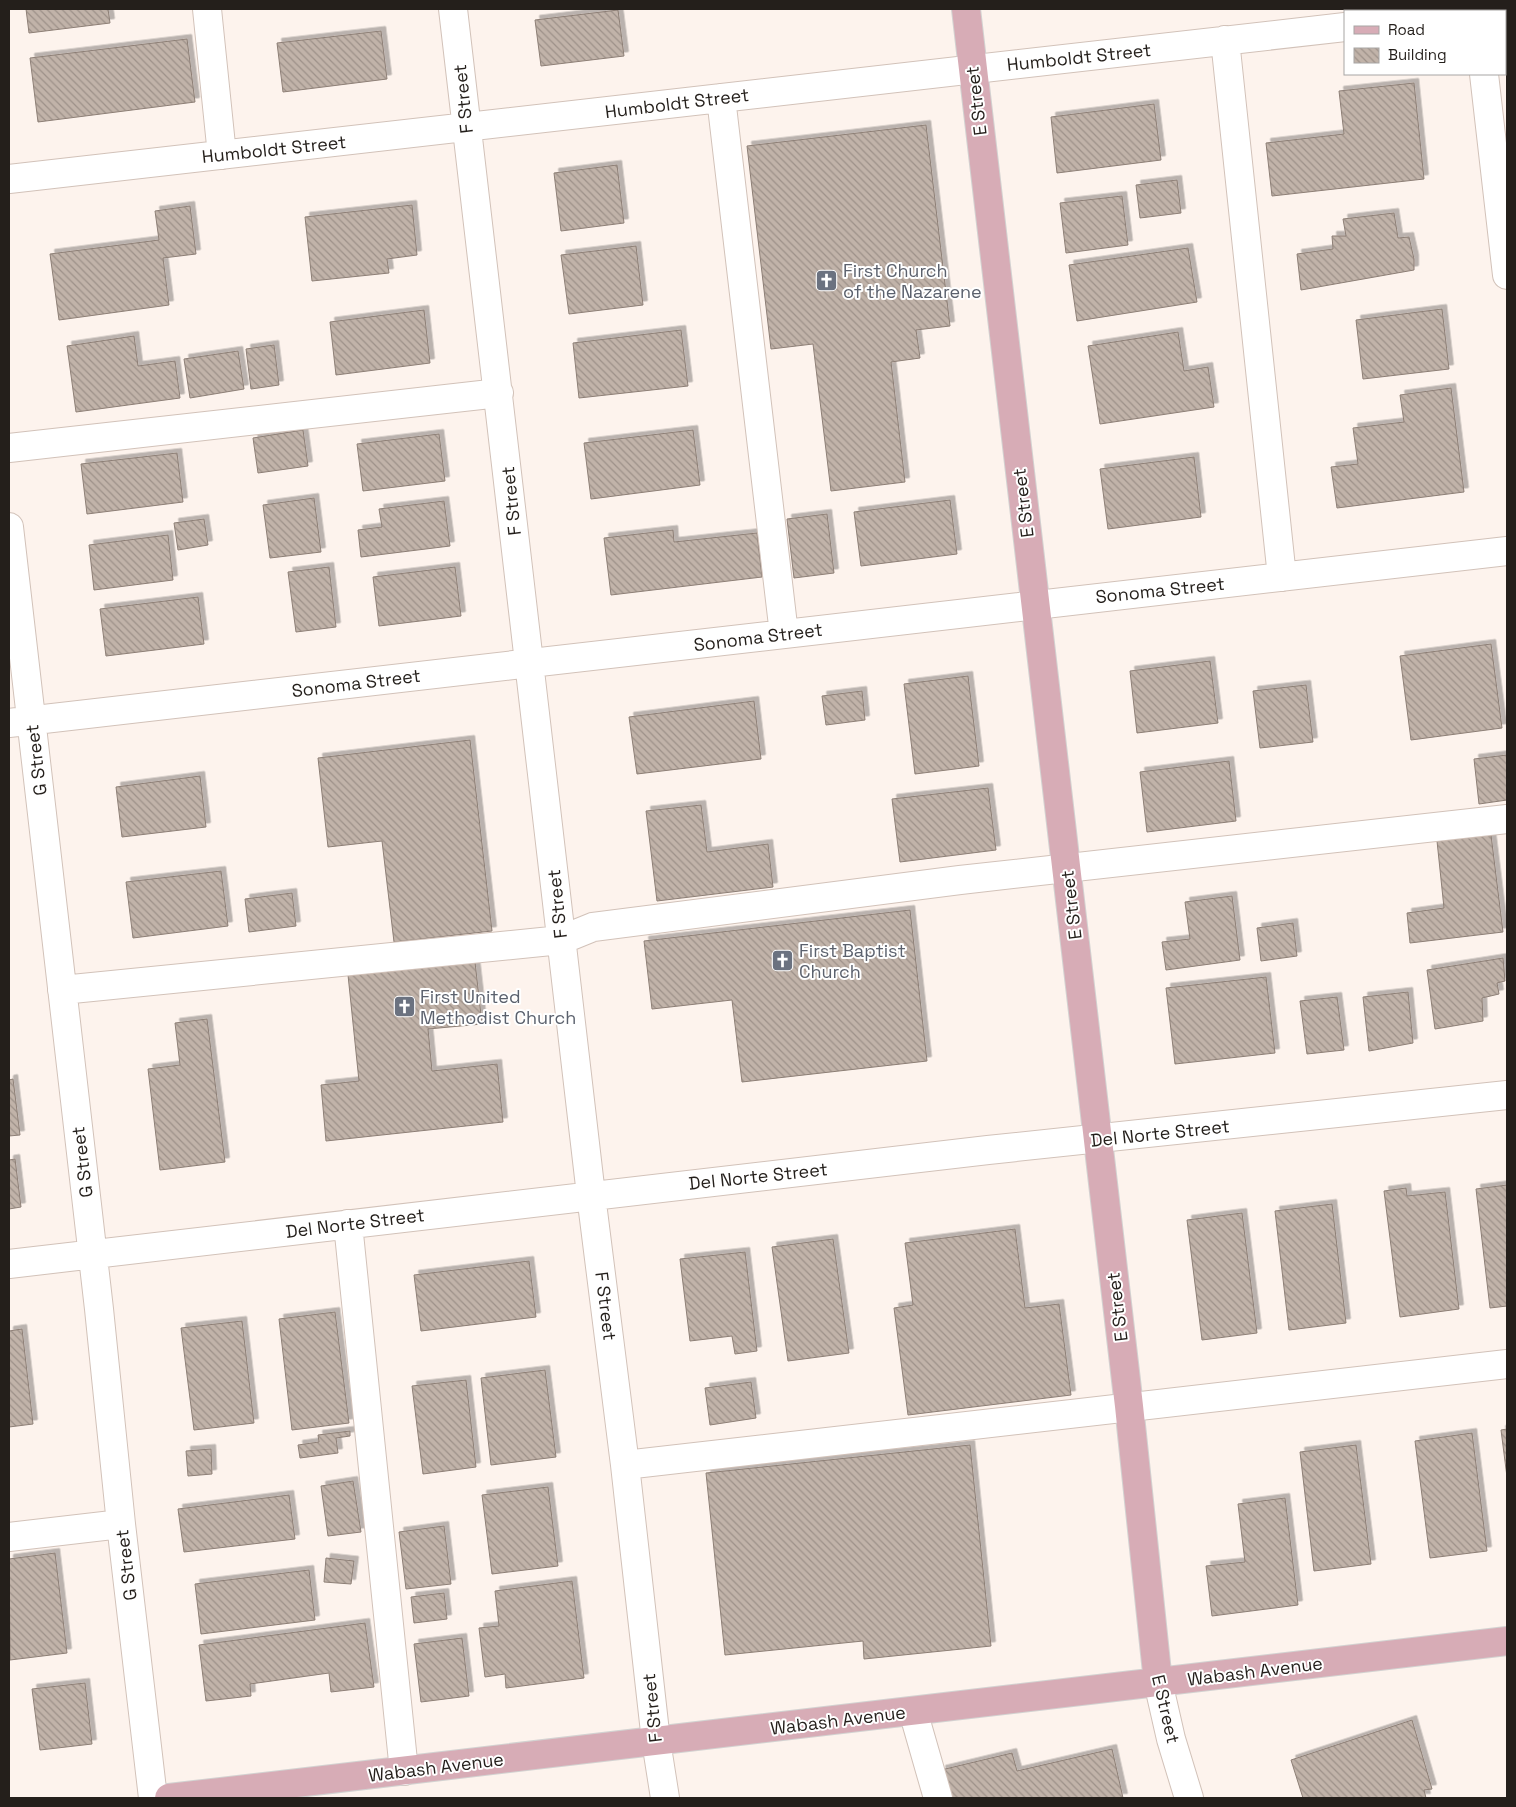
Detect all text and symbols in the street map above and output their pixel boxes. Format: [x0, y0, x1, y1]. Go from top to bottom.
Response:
legend [1344, 10, 1506, 75]
text: Road [1388, 20, 1425, 39]
street label: Humboldt Street [1006, 38, 1152, 76]
text: Building [1388, 45, 1447, 64]
street label: F Street [448, 63, 478, 135]
street label: E Street [960, 65, 992, 137]
street label: Humboldt Street [604, 83, 750, 123]
street label: Humboldt Street [201, 130, 347, 168]
place label: First Church of the Nazarene [843, 259, 982, 303]
church icon: First Church of the Nazarene [815, 268, 839, 292]
street label: F Street [496, 465, 526, 537]
street label: E Street [1007, 467, 1039, 539]
street label: Sonoma Street [1094, 572, 1226, 608]
street label: Sonoma Street [692, 618, 824, 656]
street label: Sonoma Street [290, 664, 422, 702]
street label: G Street [20, 723, 52, 797]
street label: F Street [542, 868, 572, 940]
street label: E Street [1055, 869, 1087, 941]
place label: First Baptist Church [799, 939, 906, 983]
church icon: First Baptist Church [771, 948, 795, 972]
place label: First United Methodist Church [420, 985, 576, 1029]
church icon: First United Methodist Church [392, 994, 416, 1018]
street label: Del Norte Street [1089, 1114, 1231, 1152]
street label: G Street [66, 1125, 98, 1199]
street label: Del Norte Street [687, 1157, 829, 1195]
street label: Del Norte Street [284, 1203, 426, 1243]
street label: F Street [590, 1270, 622, 1342]
street label: E Street [1101, 1271, 1133, 1343]
street label: G Street [110, 1528, 142, 1602]
street label: Wabash Avenue [1186, 1651, 1324, 1691]
street label: F Street [637, 1672, 667, 1744]
street label: E Street [1147, 1672, 1185, 1746]
street label: Wabash Avenue [769, 1700, 907, 1740]
street label: Wabash Avenue [367, 1747, 505, 1787]

